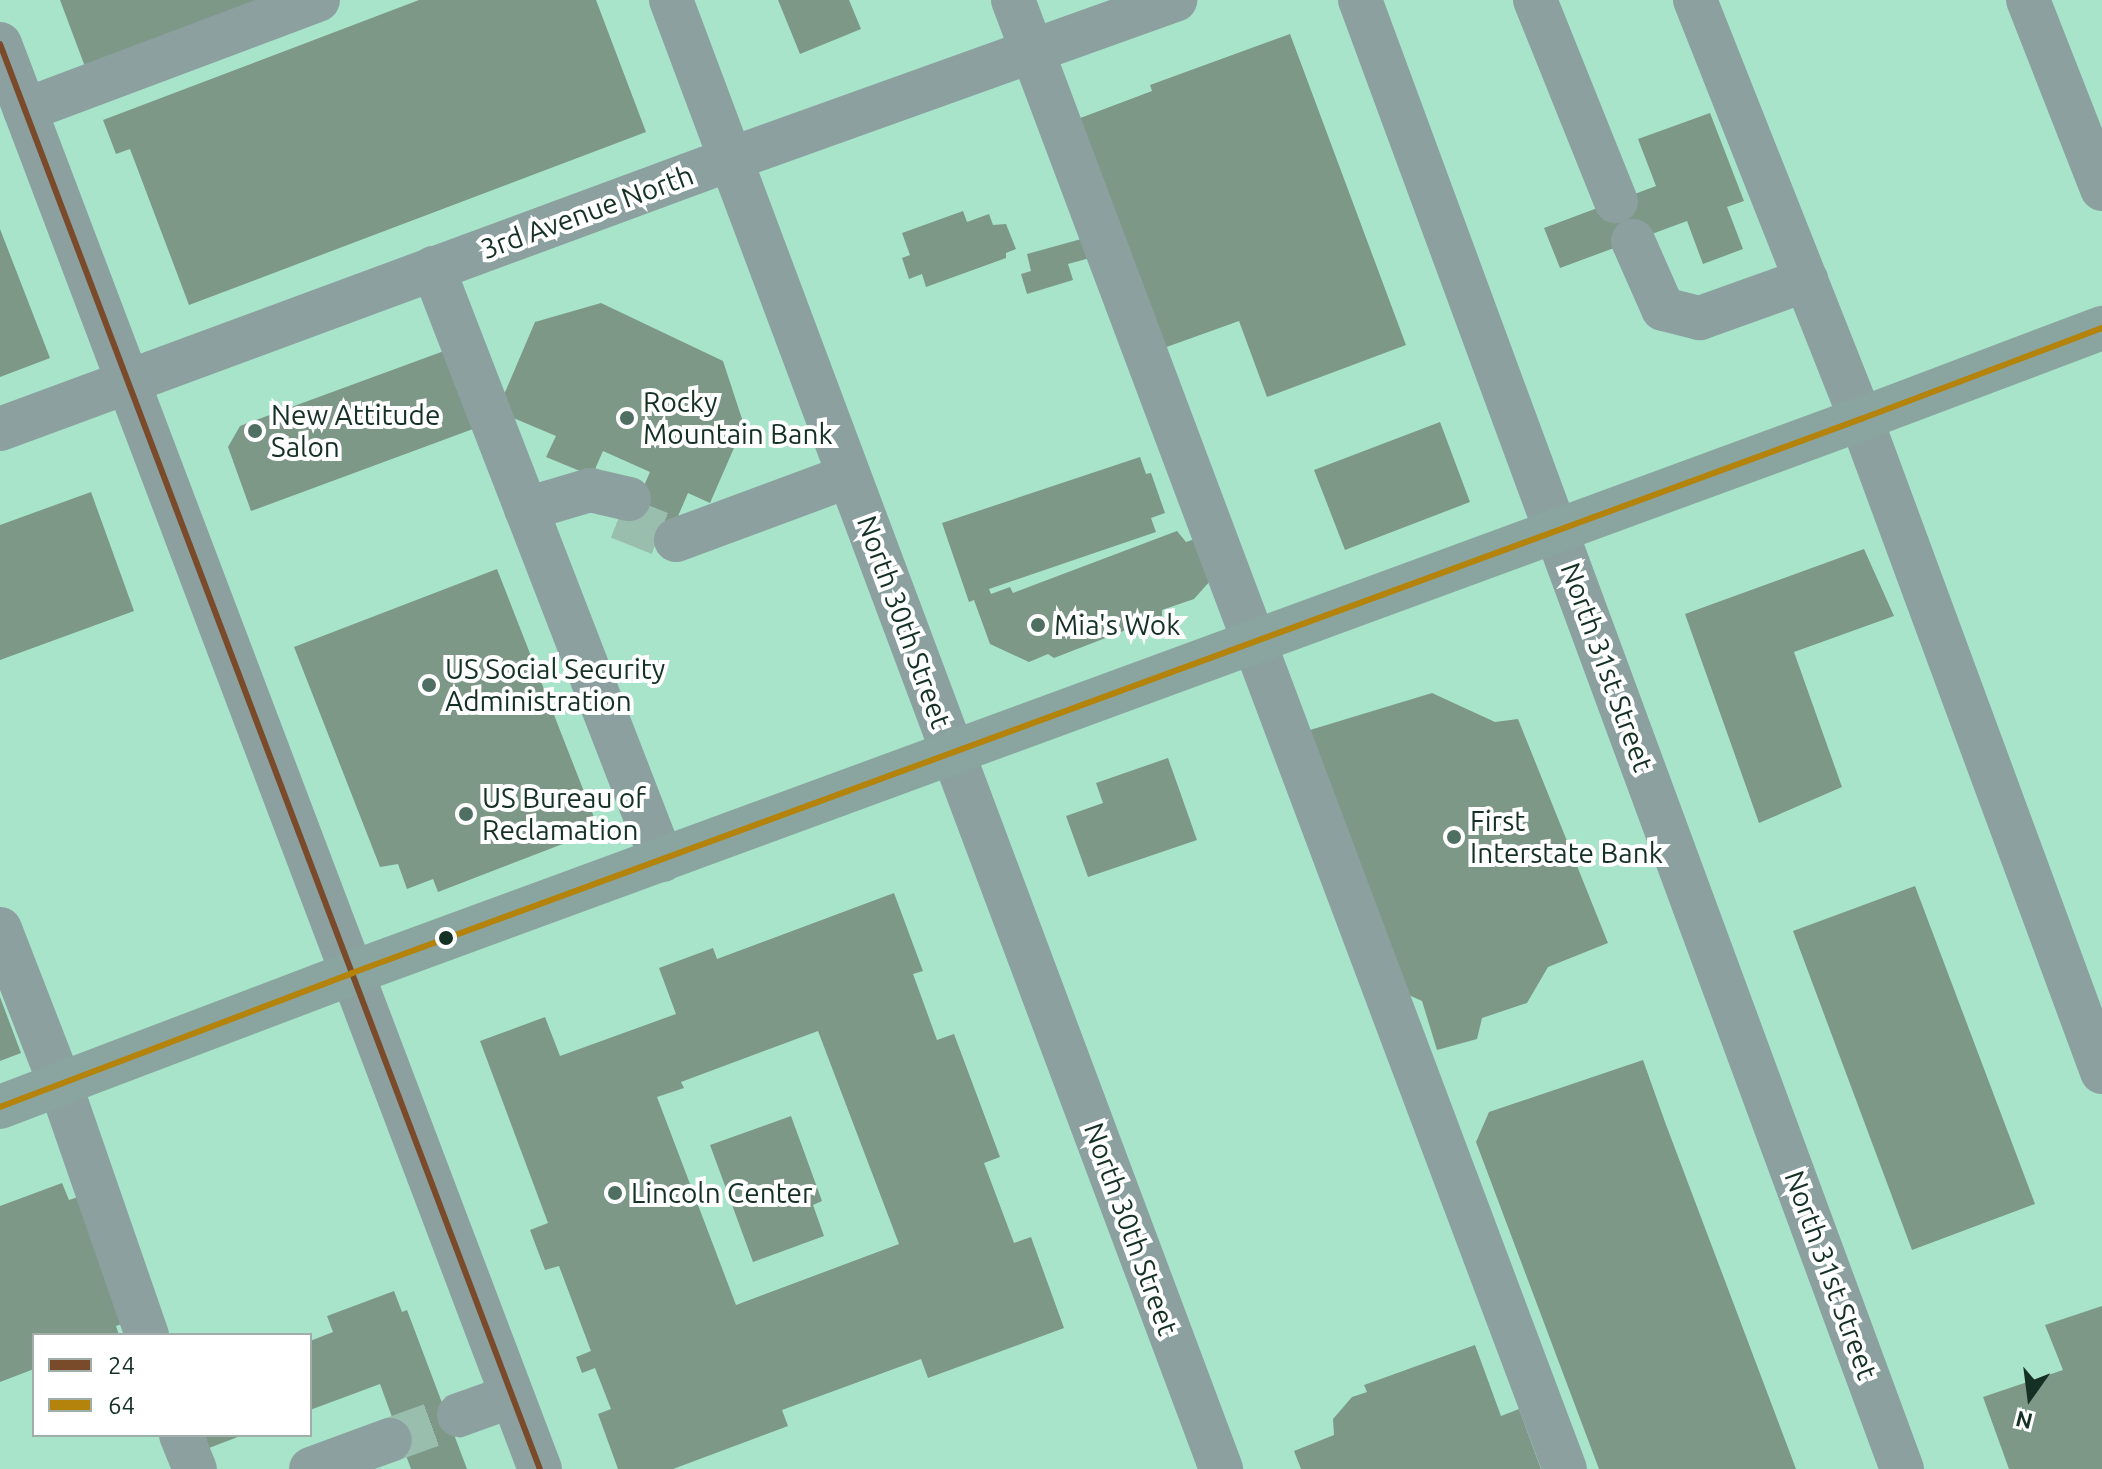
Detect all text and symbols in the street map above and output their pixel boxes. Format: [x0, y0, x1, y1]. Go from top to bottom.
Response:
street label: 3rd Avenue North [476, 158, 698, 266]
place label: Rocky Mountain Bank [643, 385, 833, 451]
place label: New Attitude Salon [271, 398, 440, 464]
marker: Rocky Mountain Bank [618, 409, 636, 427]
marker: New Attitude Salon [246, 422, 264, 440]
street label: North 30th Street [850, 511, 958, 733]
street label: North 31st Street [1554, 558, 1660, 776]
place label: Mia's Wok [1054, 608, 1180, 642]
marker: Mia's Wok [1029, 616, 1047, 634]
place label: US Social Security Administration [445, 652, 665, 718]
marker: US Social Security Administration [420, 676, 438, 694]
place label: US Bureau of Reclamation [482, 781, 646, 847]
place label: First Interstate Bank [1470, 804, 1663, 870]
marker: US Bureau of Reclamation [457, 805, 475, 823]
marker: First Interstate Bank [1445, 828, 1463, 846]
unlabelled marker [438, 930, 454, 946]
street label: North 30th Street [1077, 1118, 1185, 1340]
street label: North 31st Street [1778, 1166, 1884, 1384]
place label: Lincoln Center [631, 1176, 813, 1210]
marker: Lincoln Center [606, 1184, 624, 1202]
legend [32, 1333, 312, 1437]
text: 24 [108, 1352, 135, 1379]
north arrow [1990, 1357, 2070, 1437]
text: 64 [108, 1392, 135, 1419]
text: N [2013, 1407, 2035, 1435]

